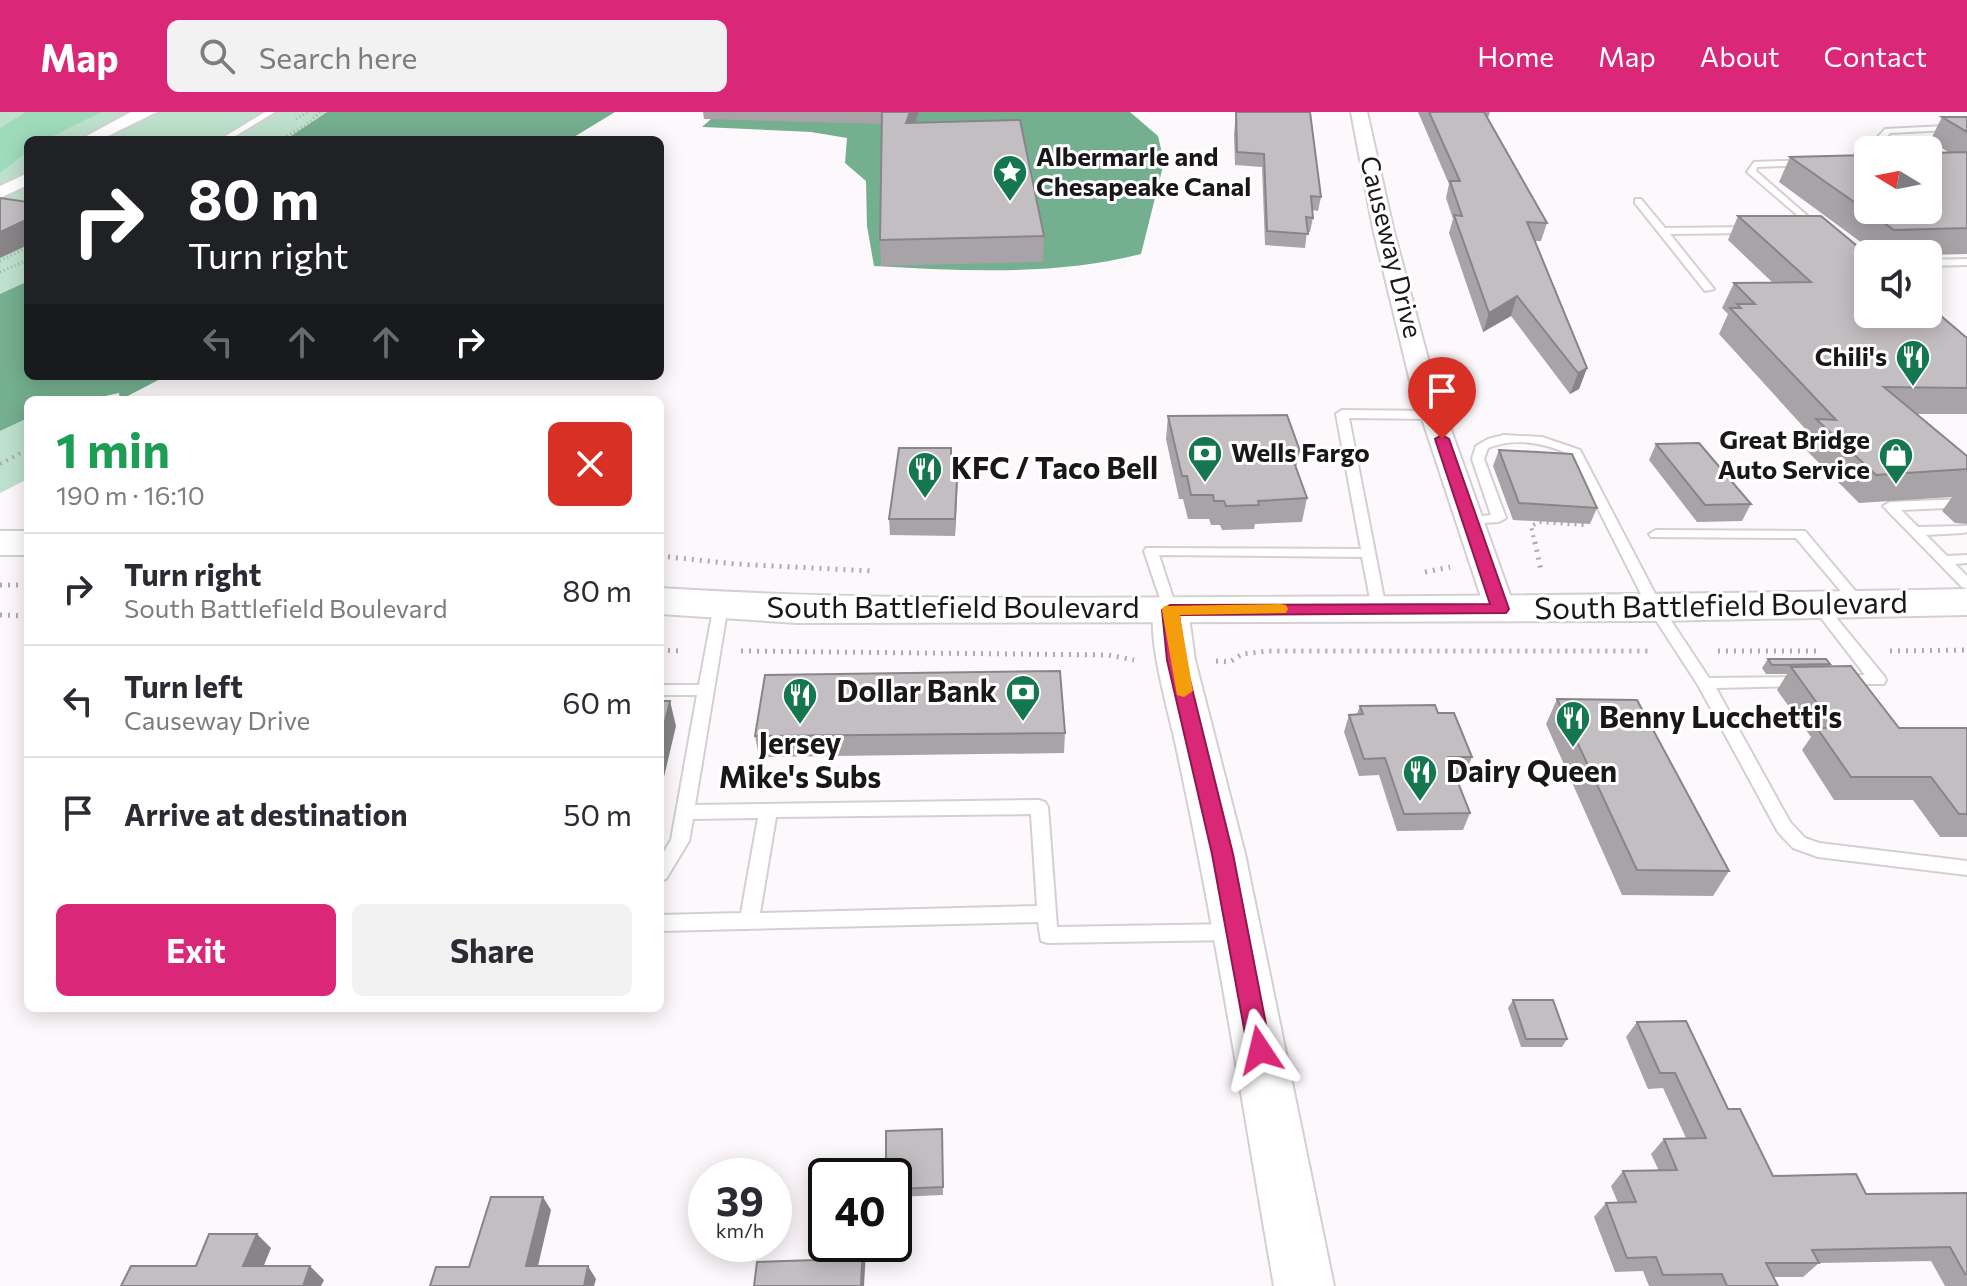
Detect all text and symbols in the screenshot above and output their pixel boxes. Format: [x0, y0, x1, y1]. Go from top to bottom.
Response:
search box [167, 20, 727, 92]
text: Map [40, 33, 119, 80]
icon: search [195, 34, 239, 78]
text: Search here [259, 38, 417, 75]
text: Home [1477, 39, 1554, 73]
text: Map [1598, 39, 1656, 73]
text: About [1700, 39, 1780, 73]
text: Contact [1824, 39, 1927, 73]
north arrow [1854, 136, 1942, 224]
map controls [1854, 136, 1942, 328]
place label: Albermarle and Chesapeake Canal [1036, 140, 1251, 201]
place icon: Albermarle and Chesapeake Canal [991, 153, 1029, 203]
street label: Causeway Drive [1355, 153, 1430, 341]
text: 80 m [188, 163, 319, 232]
icon: right [56, 168, 160, 272]
text: Turn right [188, 232, 349, 276]
button: sound [1854, 240, 1942, 328]
icon: left [196, 320, 240, 364]
icon: ahead [280, 320, 324, 364]
icon: ahead [364, 320, 408, 364]
icon: right [448, 320, 492, 364]
restaurant icon: Chili's [1894, 338, 1932, 388]
place label: Chili's [1815, 340, 1887, 371]
pin [1408, 357, 1476, 439]
icon: arrive [1420, 369, 1464, 413]
text: 1 min [56, 419, 170, 478]
button: close [548, 422, 632, 506]
place label: Great Bridge Auto Service [1718, 423, 1870, 484]
bank icon: Wells Fargo [1186, 434, 1224, 484]
place label: Wells Fargo [1231, 436, 1370, 467]
shop icon: Great Bridge Auto Service [1877, 436, 1915, 486]
place label: KFC / Taco Bell [951, 448, 1158, 485]
restaurant icon: KFC / Taco Bell [906, 450, 944, 500]
text: 190 m · 16:10 [56, 479, 205, 510]
text: Turn right [124, 555, 261, 592]
icon: right [56, 567, 100, 611]
text: 80 m [562, 571, 632, 608]
street label: South Battlefield Boulevard [1534, 582, 1908, 625]
street label: South Battlefield Boulevard [766, 587, 1140, 624]
text: South Battlefield Boulevard [124, 592, 447, 623]
text: Turn left [124, 667, 243, 704]
place label: Dollar Bank [837, 671, 997, 708]
bank icon: Dollar Bank [1004, 673, 1042, 723]
restaurant icon: Jersey Mike's Subs [781, 676, 819, 726]
icon: left [56, 679, 100, 723]
text: 60 m [562, 683, 632, 720]
place label: Benny Lucchetti's [1599, 697, 1842, 734]
restaurant icon: Benny Lucchetti's [1554, 699, 1592, 749]
text: Causeway Drive [124, 704, 310, 735]
place label: Jersey Mike's Subs [719, 723, 881, 794]
place label: Dairy Queen [1446, 751, 1617, 788]
restaurant icon: Dairy Queen [1401, 753, 1439, 803]
icon: arrive [56, 791, 100, 835]
text: Arrive at destination [124, 795, 408, 832]
text: 50 m [563, 795, 632, 832]
button: Exit [56, 904, 336, 996]
button: Share [352, 904, 632, 996]
position arrow [1218, 1008, 1302, 1092]
speed limit sign: 40 [808, 1158, 912, 1262]
text: 39 [716, 1175, 764, 1224]
text: km/h [716, 1218, 764, 1242]

